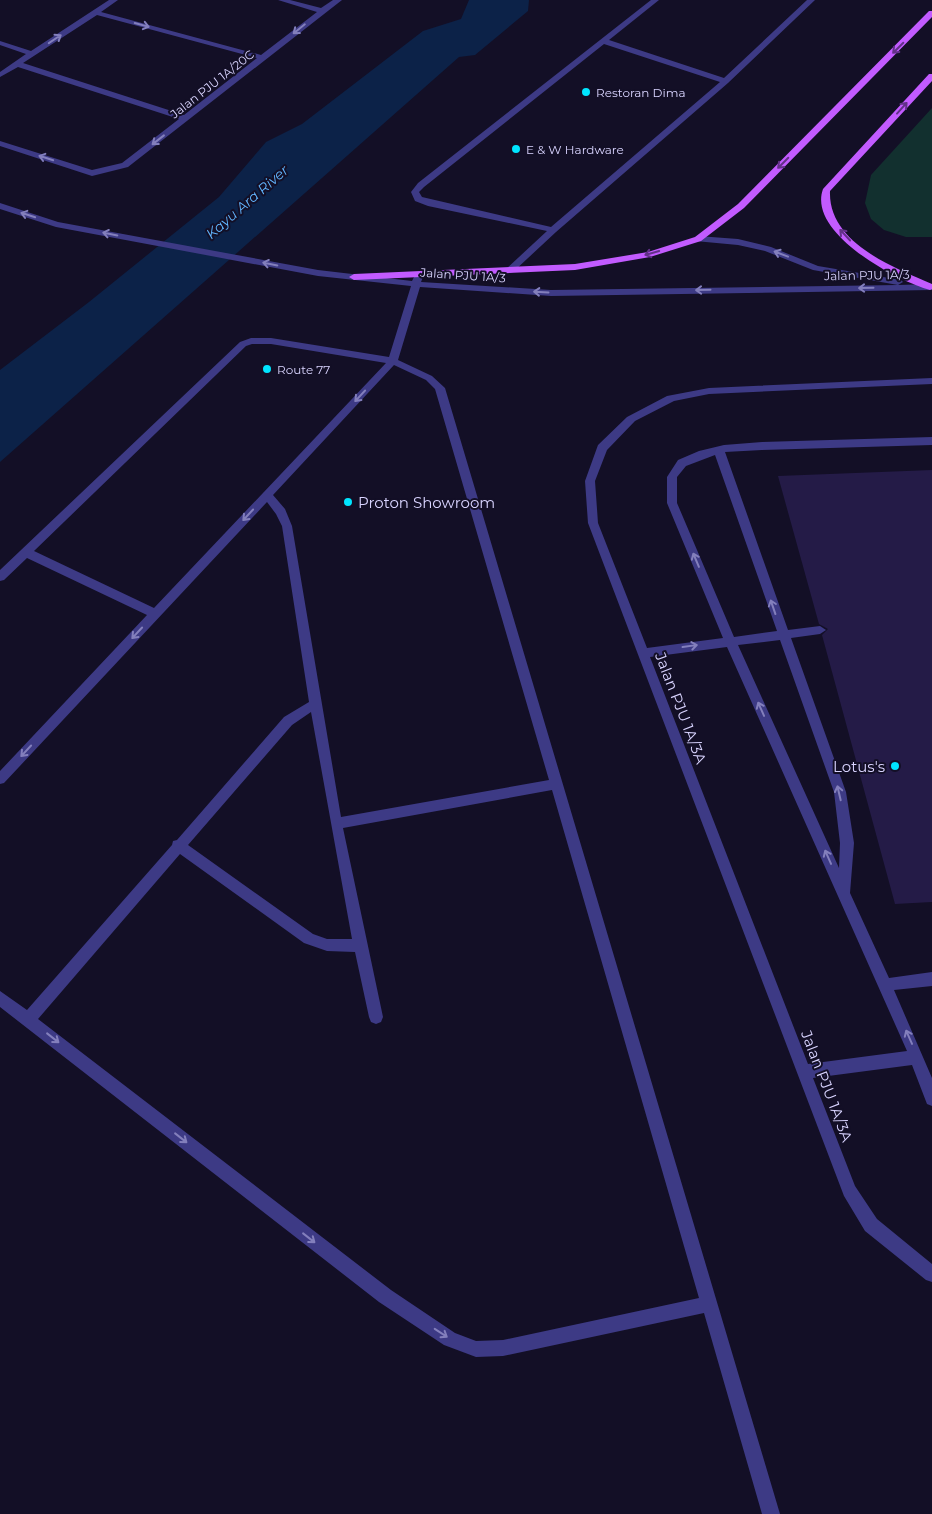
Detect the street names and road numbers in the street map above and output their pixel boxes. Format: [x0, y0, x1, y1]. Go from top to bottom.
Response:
street label: Jalan PJU 1A/20C [166, 46, 257, 122]
street label: Jalan PJU 1A/3 [419, 264, 506, 285]
street label: Jalan PJU 1A/3 [823, 267, 910, 283]
street label: Jalan PJU 1A/3A [651, 649, 711, 767]
street label: Jalan PJU 1A/3A [797, 1027, 857, 1145]

